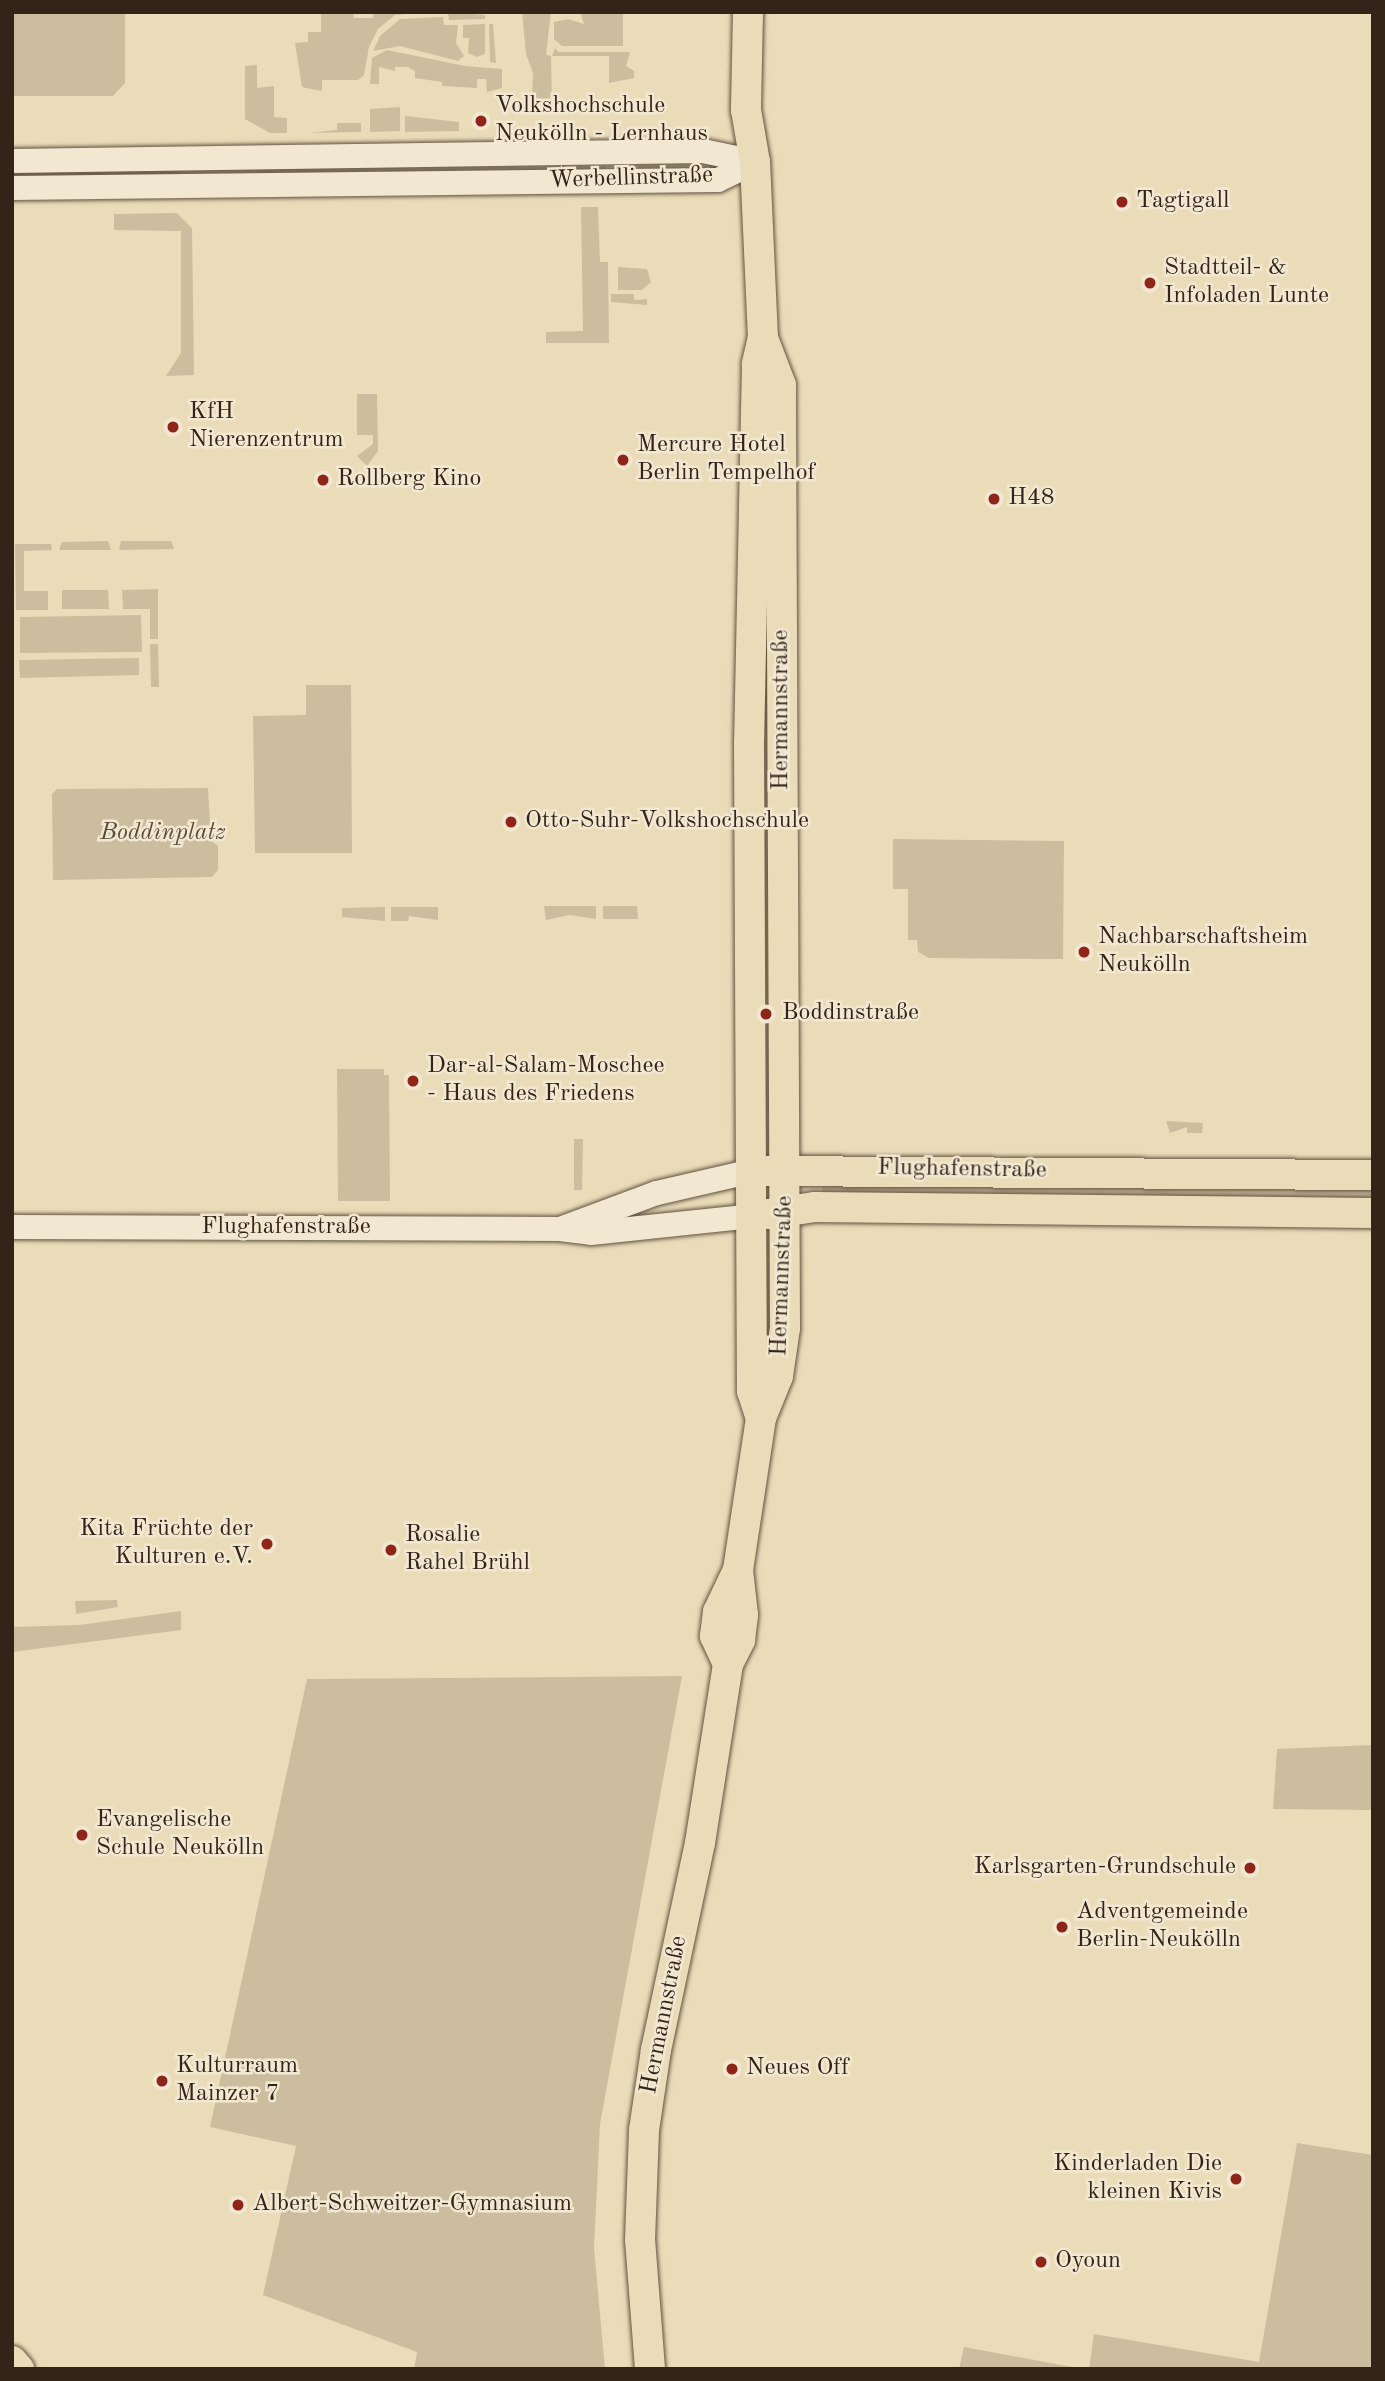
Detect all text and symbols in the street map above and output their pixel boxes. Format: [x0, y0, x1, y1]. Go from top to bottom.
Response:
place label: Volkshochschule Neukölln - Lernhaus [495, 93, 708, 149]
marker: Volkshochschule Neukölln - Lernhaus [473, 113, 489, 129]
street label: Werbellinstraße [548, 162, 714, 196]
place label: Tagtigall [1136, 188, 1229, 216]
marker: Tagtigall [1114, 194, 1130, 210]
place label: Stadtteil- & Infoladen Lunte [1164, 255, 1329, 311]
marker: Stadtteil- & Infoladen Lunte [1142, 275, 1158, 291]
place label: KfH Nierenzentrum [189, 399, 344, 455]
marker: KfH Nierenzentrum [163, 417, 183, 437]
place label: Mercure Hotel Berlin Tempelhof [637, 432, 816, 488]
marker: Mercure Hotel Berlin Tempelhof [615, 452, 631, 468]
place label: Rollberg Kino [337, 466, 481, 494]
marker: Rollberg Kino [315, 472, 331, 488]
place label: H48 [1008, 485, 1055, 513]
marker: H48 [986, 491, 1002, 507]
street label: Hermannstraße [768, 630, 796, 790]
place label: Otto-Suhr-Volkshochschule [525, 808, 809, 836]
marker: Otto-Suhr-Volkshochschule [503, 814, 519, 830]
park label: Boddinplatz [100, 820, 226, 848]
place label: Nachbarschaftsheim Neukölln [1098, 924, 1308, 980]
marker: Nachbarschaftsheim Neukölln [1076, 944, 1092, 960]
place label: Boddinstraße [782, 1000, 919, 1028]
marker: Boddinstraße [756, 1004, 776, 1024]
place label: Dar-al-Salam-Moschee - Haus des Friedens [427, 1053, 665, 1109]
marker: Dar-al-Salam-Moschee - Haus des Friedens [405, 1073, 421, 1089]
street label: Flughafenstraße [877, 1154, 1047, 1186]
street label: Hermannstraße [766, 1195, 800, 1357]
street label: Flughafenstraße [201, 1214, 371, 1242]
place label: Kita Früchte der Kulturen e.V. [79, 1516, 253, 1572]
place label: Rosalie Rahel Brühl [405, 1522, 530, 1578]
marker: Kita Früchte der Kulturen e.V. [259, 1536, 275, 1552]
marker: Rosalie Rahel Brühl [383, 1542, 399, 1558]
place label: Evangelische Schule Neukölln [96, 1807, 264, 1863]
marker: Evangelische Schule Neukölln [74, 1827, 90, 1843]
place label: Karlsgarten-Grundschule [974, 1854, 1236, 1882]
marker: Karlsgarten-Grundschule [1242, 1860, 1258, 1876]
place label: Adventgemeinde Berlin-Neukölln [1076, 1899, 1248, 1955]
marker: Adventgemeinde Berlin-Neukölln [1054, 1919, 1070, 1935]
street label: Hermannstraße [636, 1933, 694, 2097]
place label: Kulturraum Mainzer 7 [176, 2053, 298, 2109]
place label: Neues Off [746, 2055, 849, 2083]
marker: Neues Off [724, 2061, 740, 2077]
marker: Kulturraum Mainzer 7 [154, 2073, 170, 2089]
place label: Kinderladen Die kleinen Kivis [1053, 2151, 1222, 2207]
marker: Kinderladen Die kleinen Kivis [1228, 2171, 1244, 2187]
place label: Albert-Schweitzer-Gymnasium [252, 2191, 572, 2219]
marker: Albert-Schweitzer-Gymnasium [230, 2197, 246, 2213]
place label: Oyoun [1055, 2248, 1121, 2276]
marker: Oyoun [1033, 2254, 1049, 2270]

